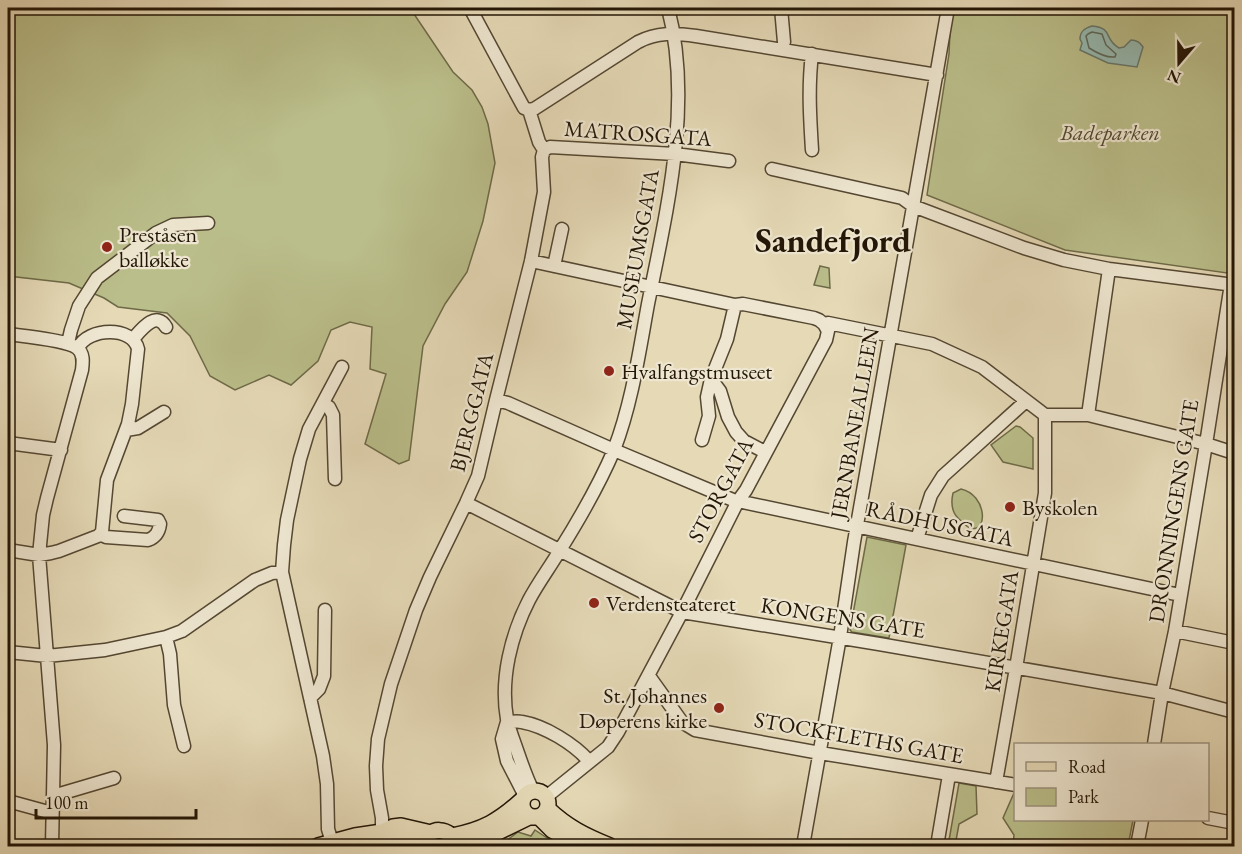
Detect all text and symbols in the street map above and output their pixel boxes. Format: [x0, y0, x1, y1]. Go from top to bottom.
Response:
north arrow [1149, 33, 1209, 93]
text: N [1164, 65, 1184, 89]
street label: MATROSGATA [563, 114, 713, 153]
park label: Badeparken [1059, 118, 1160, 147]
street label: MUSEUMSGATA [609, 166, 666, 332]
district label: Sandefjord [755, 218, 911, 262]
place label: Preståsen balløkke [119, 220, 198, 274]
marker: Preståsen balløkke [100, 240, 114, 254]
street label: JERNBANEALLEEN [823, 324, 886, 523]
street label: BJERGGATA [443, 349, 500, 475]
place label: Hvalfangstmuseet [621, 357, 772, 386]
marker: Hvalfangstmuseet [602, 364, 616, 378]
street label: DRONNINGENS GATE [1142, 397, 1205, 625]
street label: STORGATA [681, 432, 760, 547]
place label: Byskolen [1022, 493, 1098, 522]
street label: RÅDHUSGATA [864, 494, 1017, 553]
marker: Byskolen [1003, 500, 1017, 514]
street label: KIRKEGATA [978, 567, 1026, 694]
place label: Verdensteateret [606, 589, 736, 618]
street label: KONGENS GATE [759, 590, 927, 645]
marker: Verdensteateret [587, 596, 601, 610]
place label: St. Johannes Døperens kirke [579, 681, 707, 735]
marker: St. Johannes Døperens kirke [712, 701, 726, 715]
street label: STOCKFLETHS GATE [752, 705, 966, 770]
legend [1014, 743, 1209, 821]
text: Road [1068, 755, 1107, 778]
scale bar [36, 782, 196, 820]
text: Park [1068, 785, 1099, 808]
text: 100 m [45, 791, 89, 814]

